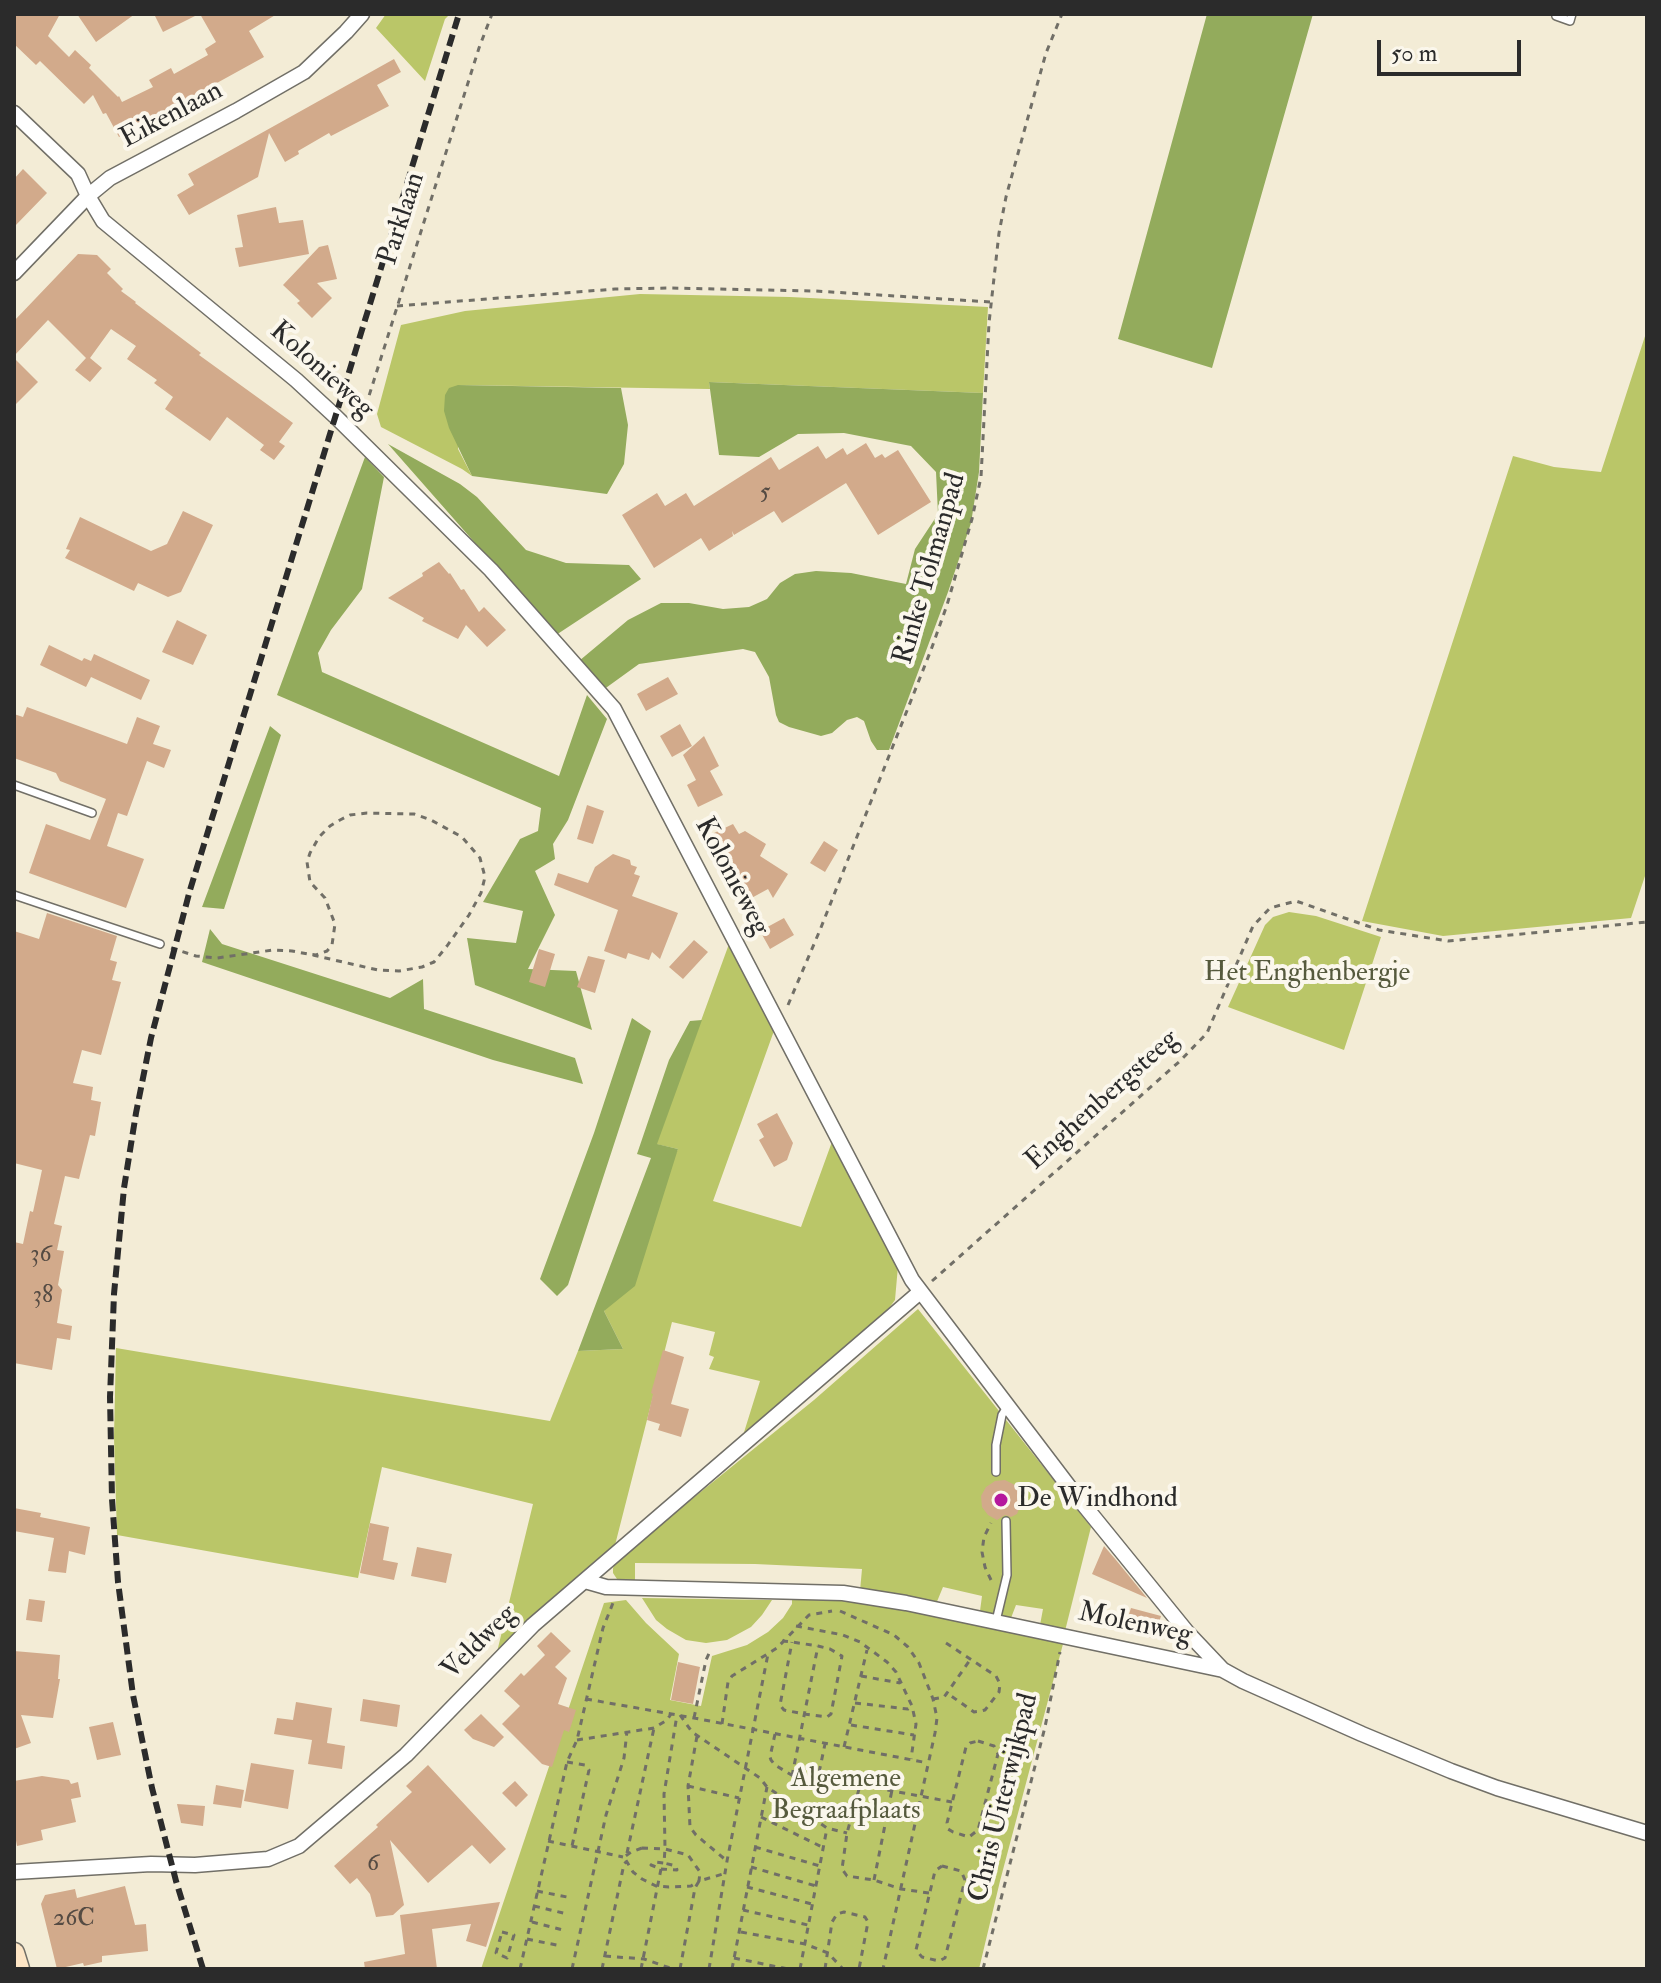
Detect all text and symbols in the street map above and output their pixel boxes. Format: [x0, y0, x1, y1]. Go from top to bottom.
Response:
scale bar [1381, 24, 1525, 74]
text: 50 m [1391, 38, 1437, 69]
street label: Eikenlaan [115, 75, 229, 157]
street label: Parklaan [372, 168, 434, 270]
street label: Kolonieweg [262, 315, 380, 427]
street label: Rinke Tolmanpad [888, 470, 974, 668]
house number: 5 [760, 480, 770, 508]
street label: Kolonieweg [686, 812, 776, 942]
park label: Het Enghenbergje [1204, 957, 1410, 991]
street label: Enghenbergsteeg [1019, 1023, 1187, 1179]
house number: 36 [30, 1242, 52, 1270]
house number: 38 [33, 1283, 53, 1311]
place label: De Windhond [1017, 1483, 1178, 1517]
marker: De Windhond [992, 1491, 1010, 1509]
street label: Molenweg [1075, 1597, 1195, 1653]
street label: Veldweg [435, 1598, 525, 1688]
street label: Chris Uiterwijkpad [963, 1690, 1047, 1906]
park label: Algemene Begraafplaats [771, 1763, 921, 1829]
house number: 6 [367, 1851, 379, 1879]
house number: 26C [53, 1906, 95, 1934]

